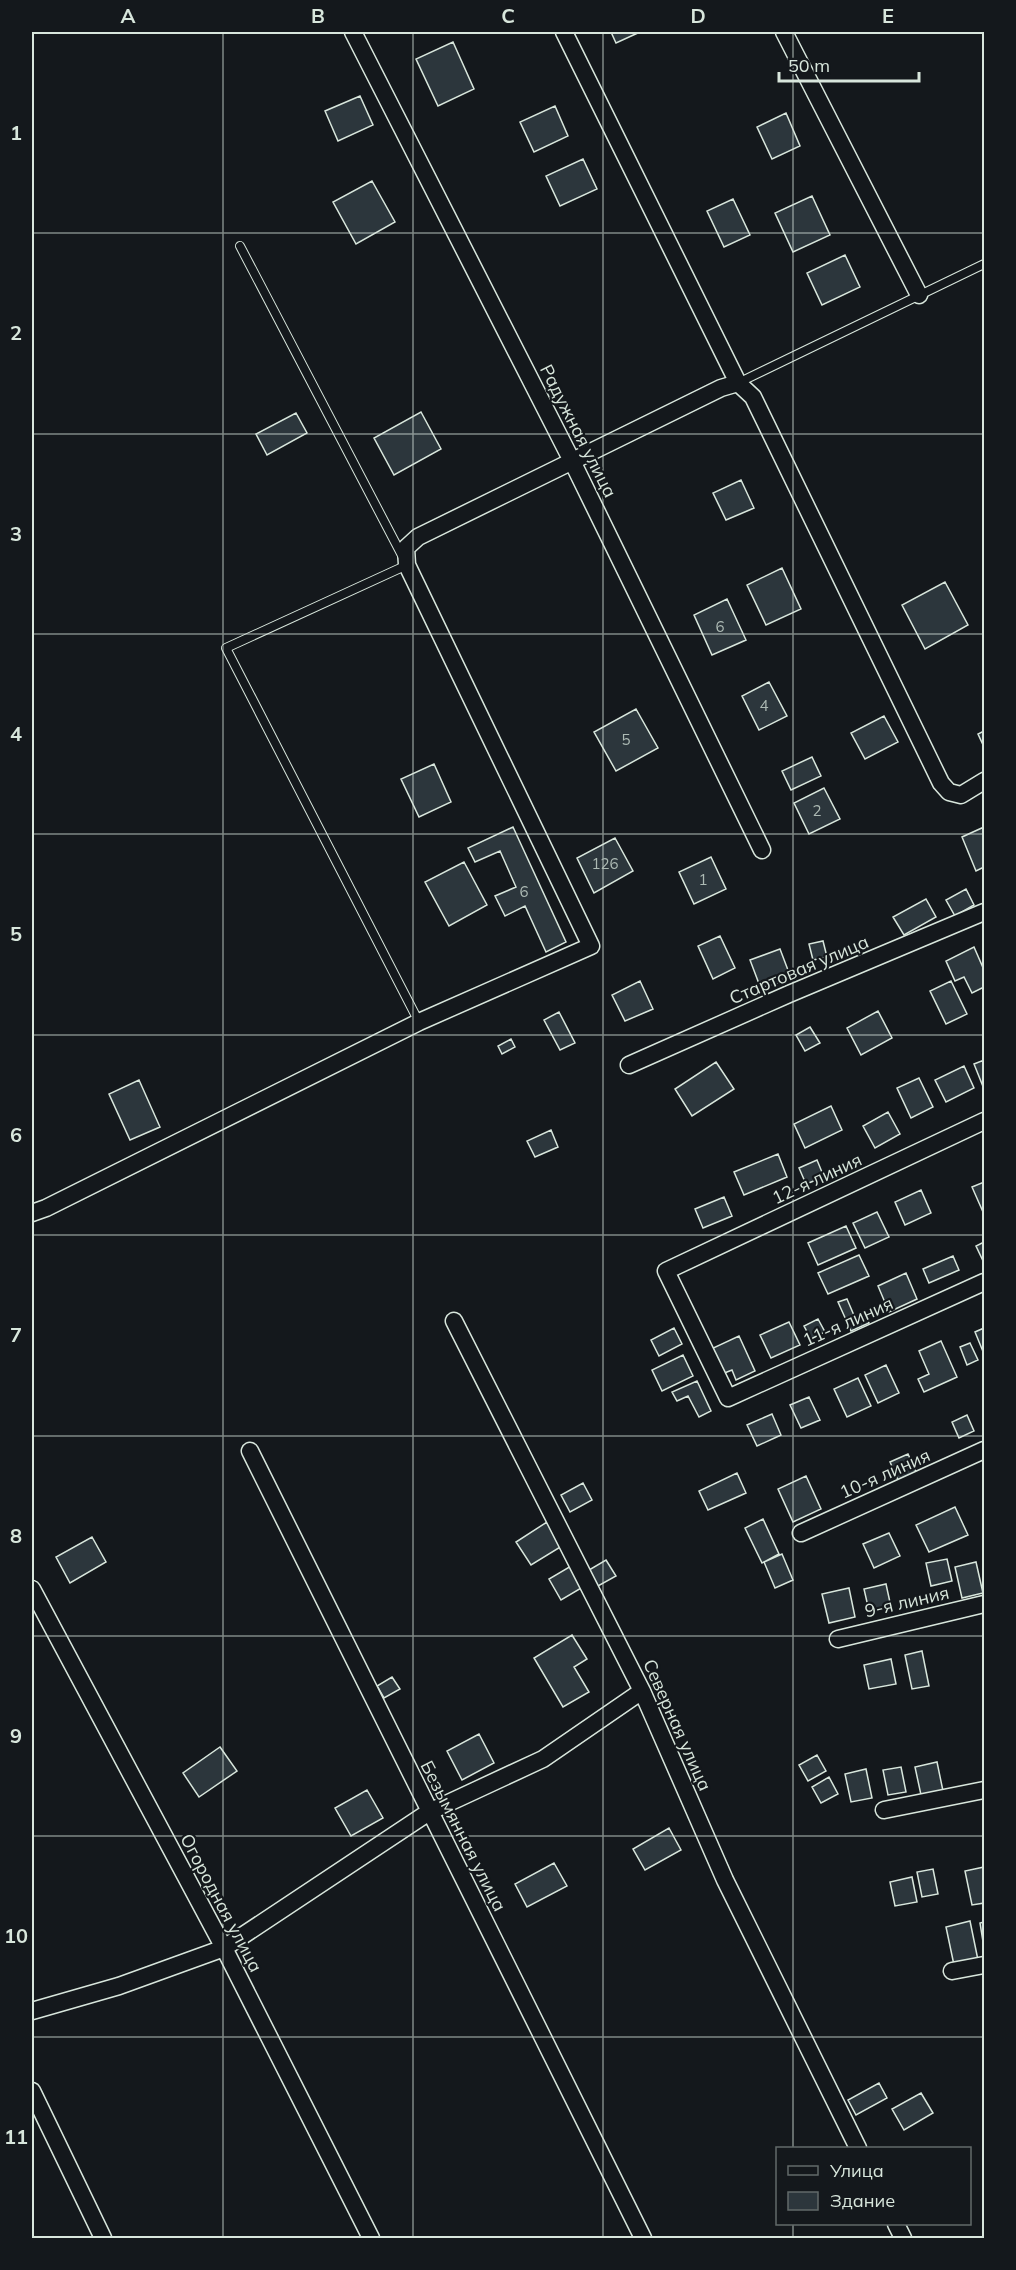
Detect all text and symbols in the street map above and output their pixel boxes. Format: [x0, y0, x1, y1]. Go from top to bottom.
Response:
text: A [121, 3, 136, 28]
text: B [311, 3, 325, 28]
text: C [501, 3, 515, 28]
text: D [690, 3, 706, 28]
text: E [882, 3, 894, 28]
scale bar [779, 45, 918, 83]
text: 50 m [788, 54, 830, 77]
text: 1 [10, 120, 22, 145]
text: 2 [10, 320, 22, 345]
street label: Радужная улица [535, 360, 622, 501]
text: 3 [10, 521, 22, 546]
house number: 6 [715, 617, 725, 636]
house number: 4 [759, 696, 769, 715]
text: 4 [10, 721, 22, 746]
house number: 5 [621, 730, 631, 749]
house number: 2 [812, 801, 822, 820]
house number: 126 [591, 854, 619, 873]
house number: 1 [698, 870, 708, 889]
house number: 6 [519, 882, 529, 901]
text: 5 [10, 921, 22, 946]
street label: Стартовая улица [726, 930, 872, 1009]
text: 6 [10, 1122, 22, 1147]
street label: 12-я линия [768, 1148, 865, 1209]
street label: 11-я линия [799, 1291, 897, 1352]
text: 7 [10, 1322, 22, 1347]
street label: 10-я линия [836, 1443, 934, 1504]
text: 8 [10, 1523, 22, 1548]
street label: 9-я линия [863, 1581, 951, 1622]
street label: Северная улица [638, 1655, 717, 1794]
text: 9 [10, 1723, 22, 1748]
street label: Безымянная улица [415, 1756, 511, 1915]
street label: Огородная улица [175, 1830, 268, 1976]
text: 10 [4, 1923, 28, 1948]
text: 11 [4, 2124, 28, 2149]
legend [776, 2147, 971, 2225]
text: Улица [829, 2159, 884, 2182]
text: Здание [830, 2189, 895, 2212]

